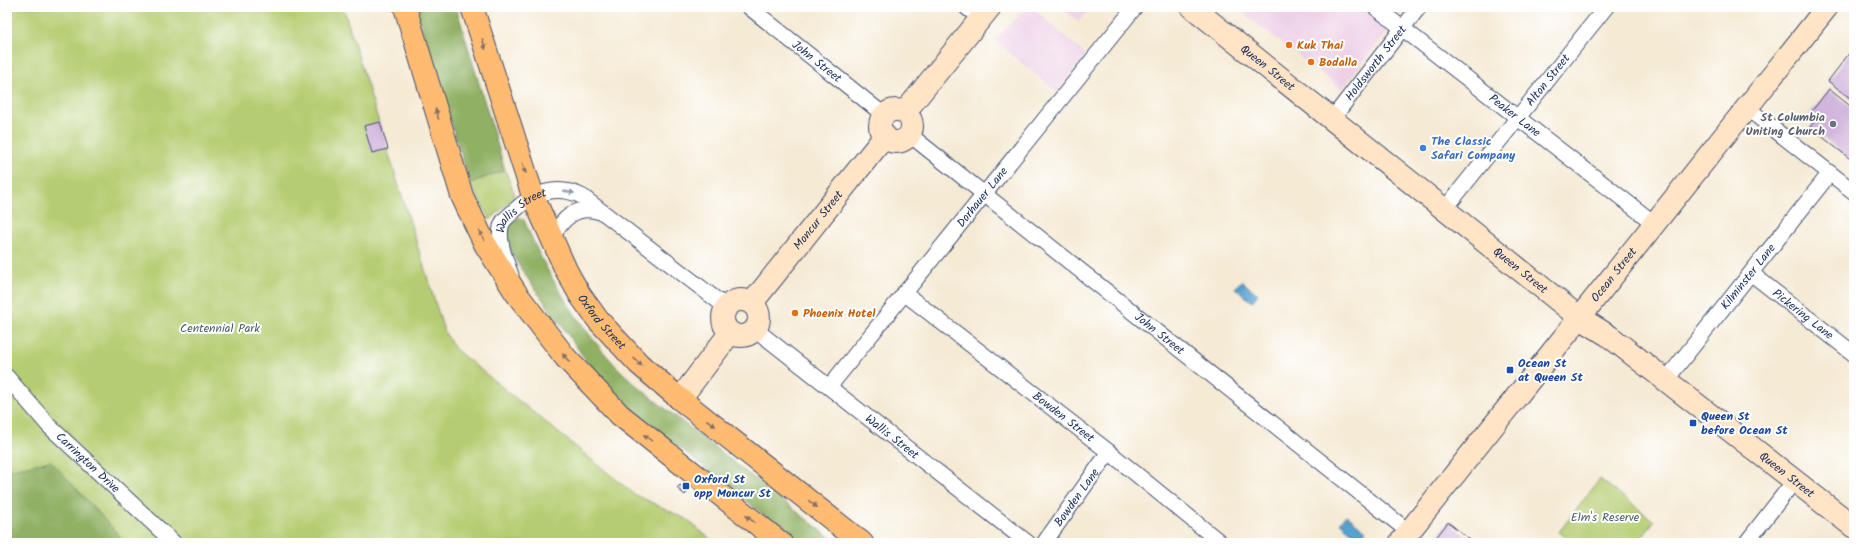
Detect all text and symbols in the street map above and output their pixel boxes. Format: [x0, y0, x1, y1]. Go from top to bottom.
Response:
street label: Holdsworth Street [1340, 21, 1411, 105]
street label: John Street [788, 35, 846, 87]
place label: Kuk Thai [1297, 36, 1344, 55]
one-way arrow [481, 39, 487, 51]
street label: Queen Street [1236, 40, 1300, 96]
marker: Kuk Thai [1284, 40, 1294, 50]
street label: Alton Street [1521, 50, 1575, 110]
place label: Bodalla [1319, 53, 1357, 72]
marker: Bodalla [1306, 57, 1316, 67]
street label: Peaker Lane [1485, 89, 1545, 142]
one-way arrow [434, 108, 440, 120]
place label: St Columbia Uniting Church [1746, 108, 1825, 141]
marker: St Columbia Uniting Church [1828, 119, 1838, 129]
place label: The Classic Safari Company [1431, 132, 1516, 165]
marker: The Classic Safari Company [1418, 143, 1428, 153]
one-way arrow [521, 162, 527, 174]
street label: Dorhauer Lane [952, 162, 1013, 231]
street label: Wallis Street [491, 183, 549, 234]
street label: Moncur Street [788, 186, 848, 254]
one-way arrow [563, 189, 575, 195]
one-way arrow [478, 231, 485, 242]
street label: Kilminster Lane [1716, 239, 1781, 314]
street label: Queen Street [1489, 242, 1552, 299]
street label: Ocean Street [1586, 243, 1642, 306]
street label: Pickering Lane [1768, 284, 1838, 345]
street label: Oxford Street [573, 290, 631, 354]
place label: Phoenix Hotel [803, 304, 876, 323]
marker: Phoenix Hotel [790, 308, 800, 318]
street label: John Street [1131, 308, 1189, 360]
park label: Centennial Park [180, 319, 260, 338]
one-way arrow [561, 353, 570, 364]
place label: Ocean St at Queen St [1518, 354, 1583, 387]
one-way arrow [633, 357, 643, 367]
marker: Ocean St at Queen St [1505, 365, 1515, 375]
street label: Bowden Street [1028, 387, 1099, 447]
place label: Queen St before Ocean St [1701, 407, 1788, 440]
street label: Wallis Street [861, 409, 924, 464]
marker: Queen St before Ocean St [1688, 418, 1698, 428]
one-way arrow [705, 419, 716, 428]
street label: Carrington Drive [52, 428, 125, 498]
one-way arrow [643, 434, 654, 442]
street label: Queen Street [1755, 447, 1819, 503]
street label: Bowden Lane [1049, 464, 1104, 531]
place label: Oxford St opp Moncur St [694, 470, 771, 503]
marker: Oxford St opp Moncur St [681, 481, 691, 491]
one-way arrow [807, 500, 818, 508]
park label: Elm's Reserve [1571, 508, 1640, 527]
one-way arrow [745, 514, 756, 523]

